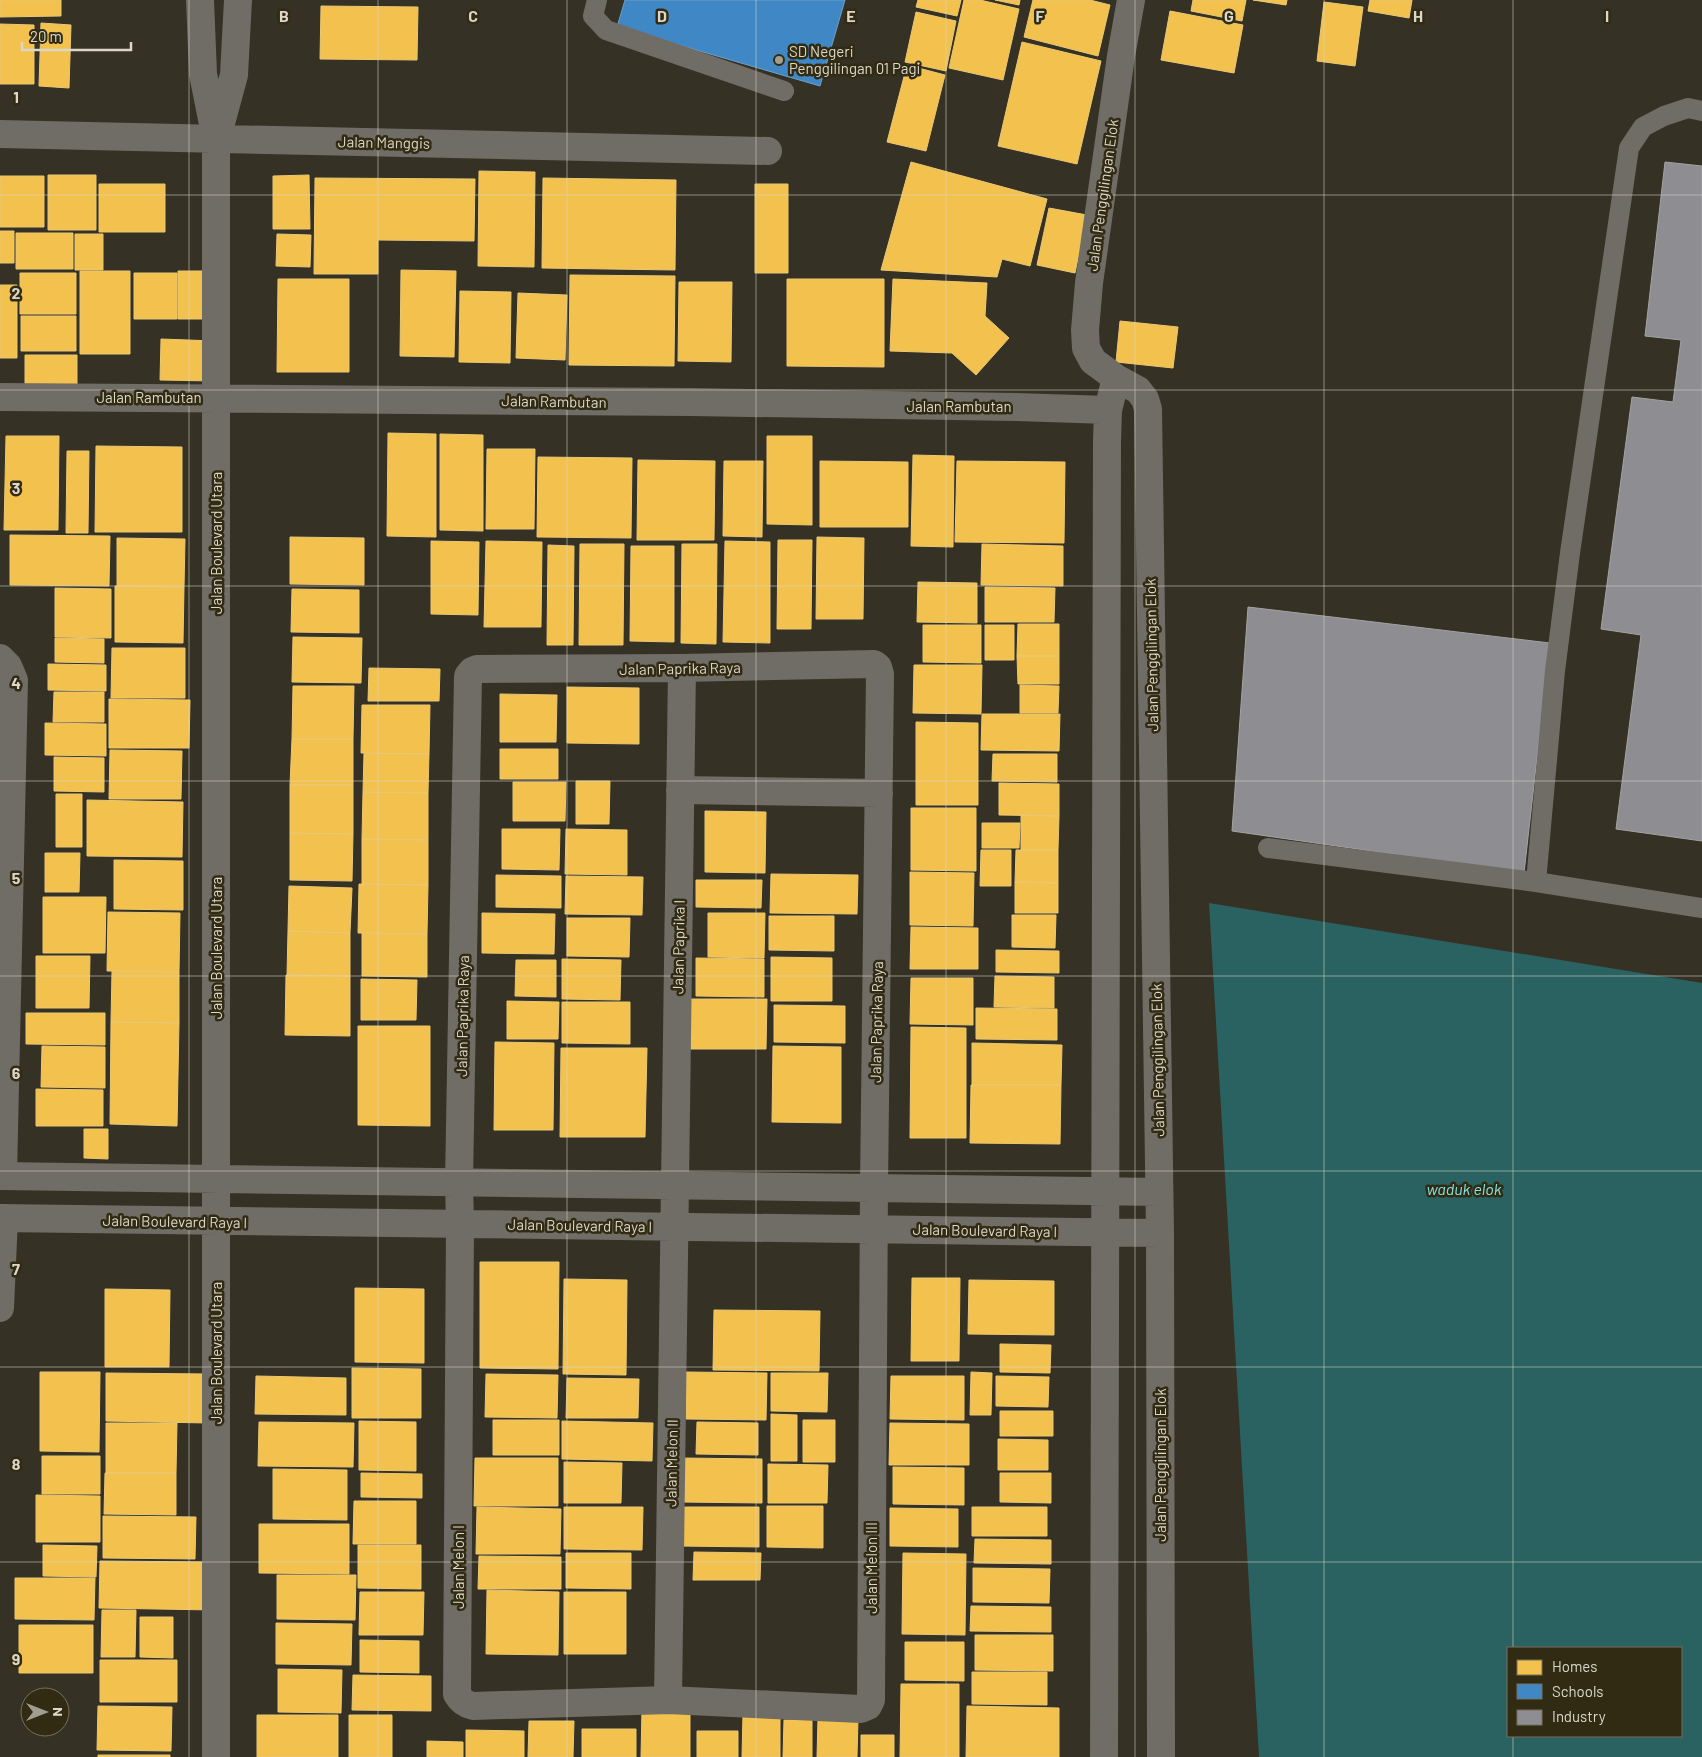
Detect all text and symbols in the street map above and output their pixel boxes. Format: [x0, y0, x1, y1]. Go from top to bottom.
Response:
text: B [279, 6, 289, 25]
text: C [468, 6, 478, 25]
text: D [657, 6, 667, 25]
text: E [846, 6, 856, 25]
text: F [1036, 6, 1045, 25]
text: G [1224, 6, 1234, 25]
text: H [1413, 6, 1423, 25]
text: I [1605, 6, 1609, 25]
scale bar [22, 20, 131, 52]
text: 20 m [30, 27, 62, 45]
place label: SD Negeri Penggilingan 01 Pagi [789, 42, 920, 77]
marker: SD Negeri Penggilingan 01 Pagi [773, 54, 785, 66]
text: 1 [13, 87, 19, 106]
street label: Jalan Penggilingan Elok [1082, 117, 1122, 272]
street label: Jalan Manggis [338, 132, 430, 152]
text: 2 [12, 283, 21, 302]
street label: Jalan Rambutan [96, 388, 202, 406]
street label: Jalan Rambutan [501, 391, 607, 411]
street label: Jalan Rambutan [906, 397, 1012, 415]
street label: Jalan Boulevard Utara [207, 472, 225, 614]
text: 3 [12, 478, 20, 497]
street label: Jalan Penggilingan Elok [1141, 578, 1161, 732]
street label: Jalan Paprika Raya [619, 658, 741, 678]
text: 4 [11, 673, 21, 692]
text: 5 [12, 868, 21, 887]
street label: Jalan Boulevard Utara [207, 877, 225, 1019]
street label: Jalan Paprika I [668, 900, 688, 994]
street label: Jalan Paprika Raya [452, 955, 472, 1077]
street label: Jalan Paprika Raya [866, 961, 886, 1083]
street label: Jalan Penggilingan Elok [1147, 983, 1167, 1137]
text: 6 [12, 1063, 21, 1082]
water label: waduk elok [1426, 1179, 1502, 1198]
street label: Jalan Boulevard Raya I [103, 1211, 247, 1231]
street label: Jalan Boulevard Raya I [508, 1215, 652, 1235]
street label: Jalan Boulevard Raya I [913, 1220, 1057, 1240]
text: 7 [12, 1259, 20, 1278]
street label: Jalan Boulevard Utara [207, 1282, 225, 1424]
street label: Jalan Penggilingan Elok [1151, 1388, 1169, 1542]
street label: Jalan Melon II [661, 1419, 681, 1507]
text: 8 [12, 1454, 21, 1473]
street label: Jalan Melon III [862, 1522, 880, 1614]
street label: Jalan Melon I [449, 1525, 467, 1609]
legend [1507, 1647, 1682, 1737]
text: 9 [12, 1649, 20, 1668]
text: Homes [1552, 1657, 1597, 1675]
text: Schools [1552, 1682, 1604, 1700]
north arrow [20, 1687, 70, 1737]
text: N [50, 1707, 67, 1717]
text: Industry [1552, 1707, 1606, 1725]

